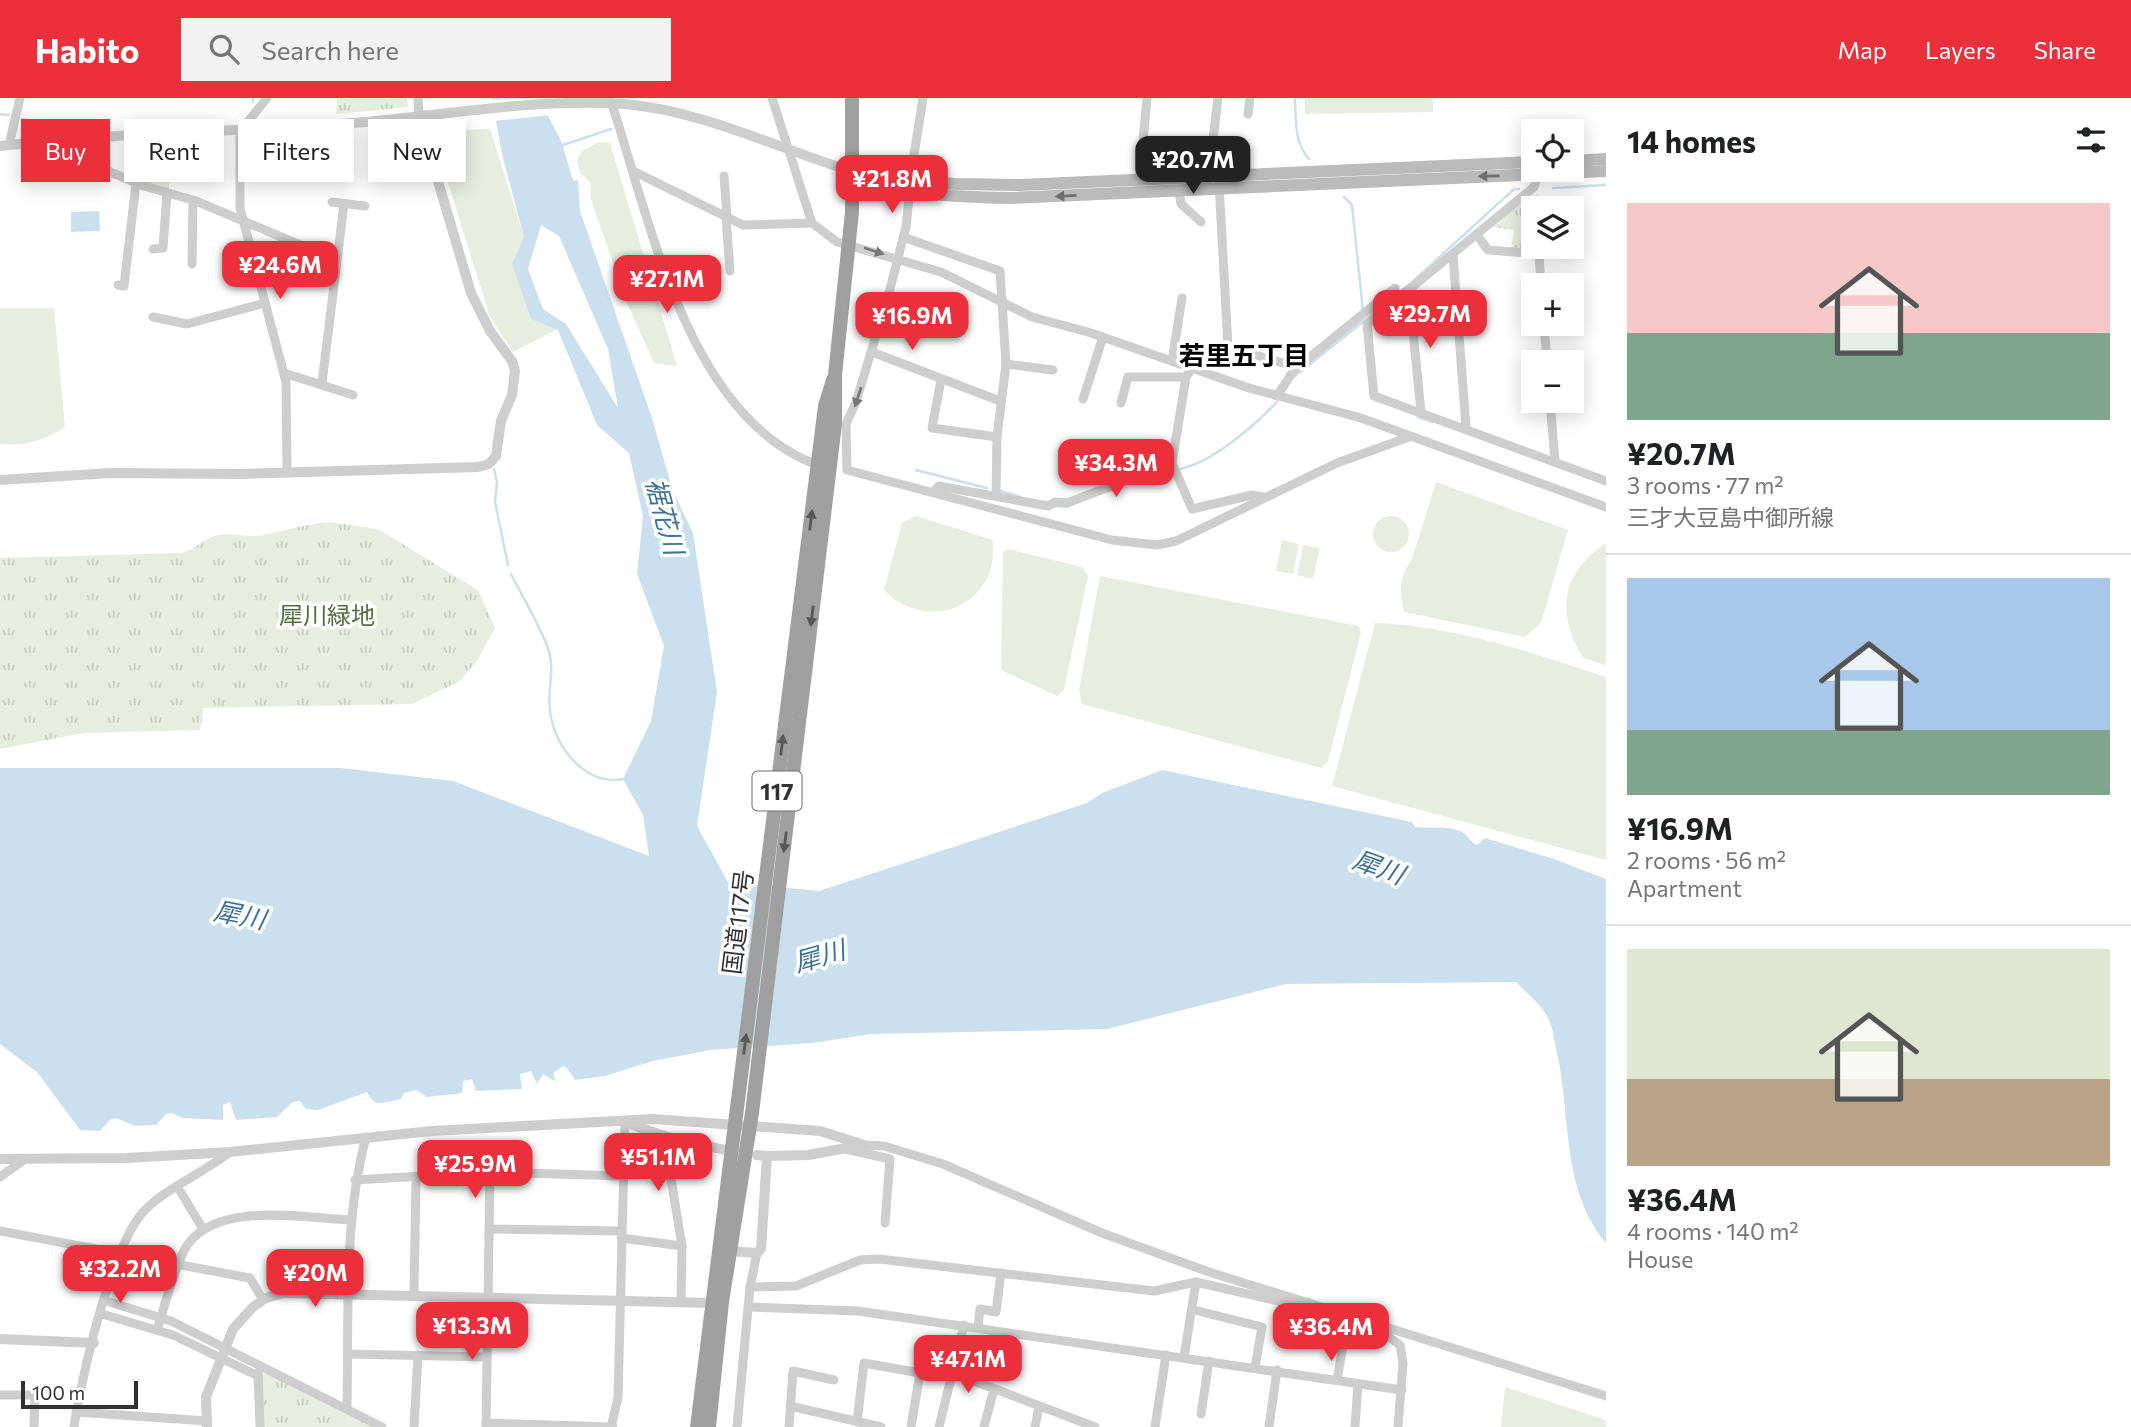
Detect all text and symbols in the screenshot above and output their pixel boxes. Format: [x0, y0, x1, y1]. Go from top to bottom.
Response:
search box [181, 18, 671, 81]
text: Habito [35, 29, 139, 70]
icon: search [205, 30, 243, 68]
text: Search here [261, 34, 399, 65]
text: Map [1838, 35, 1887, 64]
text: Layers [1925, 35, 1996, 64]
text: Share [2034, 35, 2096, 64]
chip: Buy [21, 119, 110, 182]
chip: Rent [124, 119, 224, 182]
chip: Filters [238, 119, 354, 182]
chip: New [368, 119, 466, 182]
map controls [1521, 119, 1584, 413]
button: locate [1521, 119, 1584, 182]
icon: filters [2072, 121, 2110, 159]
text: 14 homes [1627, 122, 1756, 159]
pin: ¥20.7M [1136, 136, 1250, 196]
text: ¥20.7M [1151, 145, 1235, 173]
pin: ¥21.8M [835, 156, 949, 215]
text: ¥21.8M [852, 164, 932, 192]
one-way arrow [1478, 170, 1500, 182]
one-way arrow [1055, 191, 1077, 202]
button: layers [1521, 196, 1584, 259]
pin: ¥24.6M [223, 242, 337, 301]
one-way arrow [863, 246, 884, 257]
icon: home [1806, 248, 1932, 374]
text: ¥24.6M [238, 250, 322, 278]
pin: ¥27.1M [610, 256, 724, 315]
text: ¥27.1M [629, 264, 705, 292]
button: + [1521, 273, 1584, 336]
pin: ¥29.7M [1373, 290, 1487, 350]
pin: ¥16.9M [855, 292, 969, 352]
text: ¥29.7M [1389, 299, 1471, 327]
text: ¥16.9M [871, 301, 953, 329]
district label: 若里五丁目 [1179, 339, 1309, 370]
button: − [1521, 350, 1584, 413]
one-way arrow [852, 387, 862, 408]
text: ¥20.7M [1627, 434, 1736, 471]
pin: ¥34.3M [1059, 440, 1173, 499]
text: ¥34.3M [1074, 448, 1158, 476]
text: 3 rooms · 77 m² [1627, 471, 1784, 499]
water label: 裾花川 [641, 474, 692, 561]
text: 三才大豆島中御所線 [1627, 503, 1834, 531]
one-way arrow [805, 509, 816, 531]
park label: 犀川緑地 [279, 600, 375, 629]
one-way arrow [807, 605, 818, 627]
icon: home [1806, 623, 1932, 749]
one-way arrow [777, 734, 788, 756]
road number: 117 [752, 772, 802, 810]
text: ¥16.9M [1627, 809, 1733, 846]
one-way arrow [779, 831, 790, 853]
water label: 犀川 [1349, 843, 1412, 890]
text: 2 rooms · 56 m² [1627, 846, 1786, 874]
street label: 国道117号 [716, 868, 758, 976]
text: Apartment [1627, 874, 1742, 902]
water label: 犀川 [212, 894, 271, 935]
water label: 犀川 [790, 932, 851, 977]
icon: home [1806, 994, 1932, 1120]
one-way arrow [740, 1033, 751, 1055]
pin: ¥51.1M [601, 1134, 715, 1193]
pin: ¥25.9M [418, 1140, 532, 1200]
text: ¥51.1M [620, 1142, 696, 1170]
text: ¥25.9M [433, 1149, 517, 1177]
text: ¥36.4M [1627, 1180, 1737, 1217]
text: 4 rooms · 140 m² [1627, 1217, 1799, 1245]
text: House [1627, 1245, 1693, 1273]
pin: ¥32.2M [63, 1246, 177, 1305]
pin: ¥20M [274, 1250, 356, 1309]
text: ¥32.2M [79, 1254, 161, 1282]
text: ¥20M [282, 1258, 348, 1286]
pin: ¥13.3M [415, 1302, 529, 1362]
pin: ¥36.4M [1274, 1304, 1388, 1363]
text: ¥13.3M [432, 1311, 512, 1339]
text: ¥36.4M [1289, 1312, 1373, 1340]
pin: ¥47.1M [911, 1336, 1025, 1395]
text: ¥47.1M [930, 1344, 1006, 1372]
scale bar [21, 1378, 138, 1410]
text: 100 m [32, 1381, 85, 1404]

